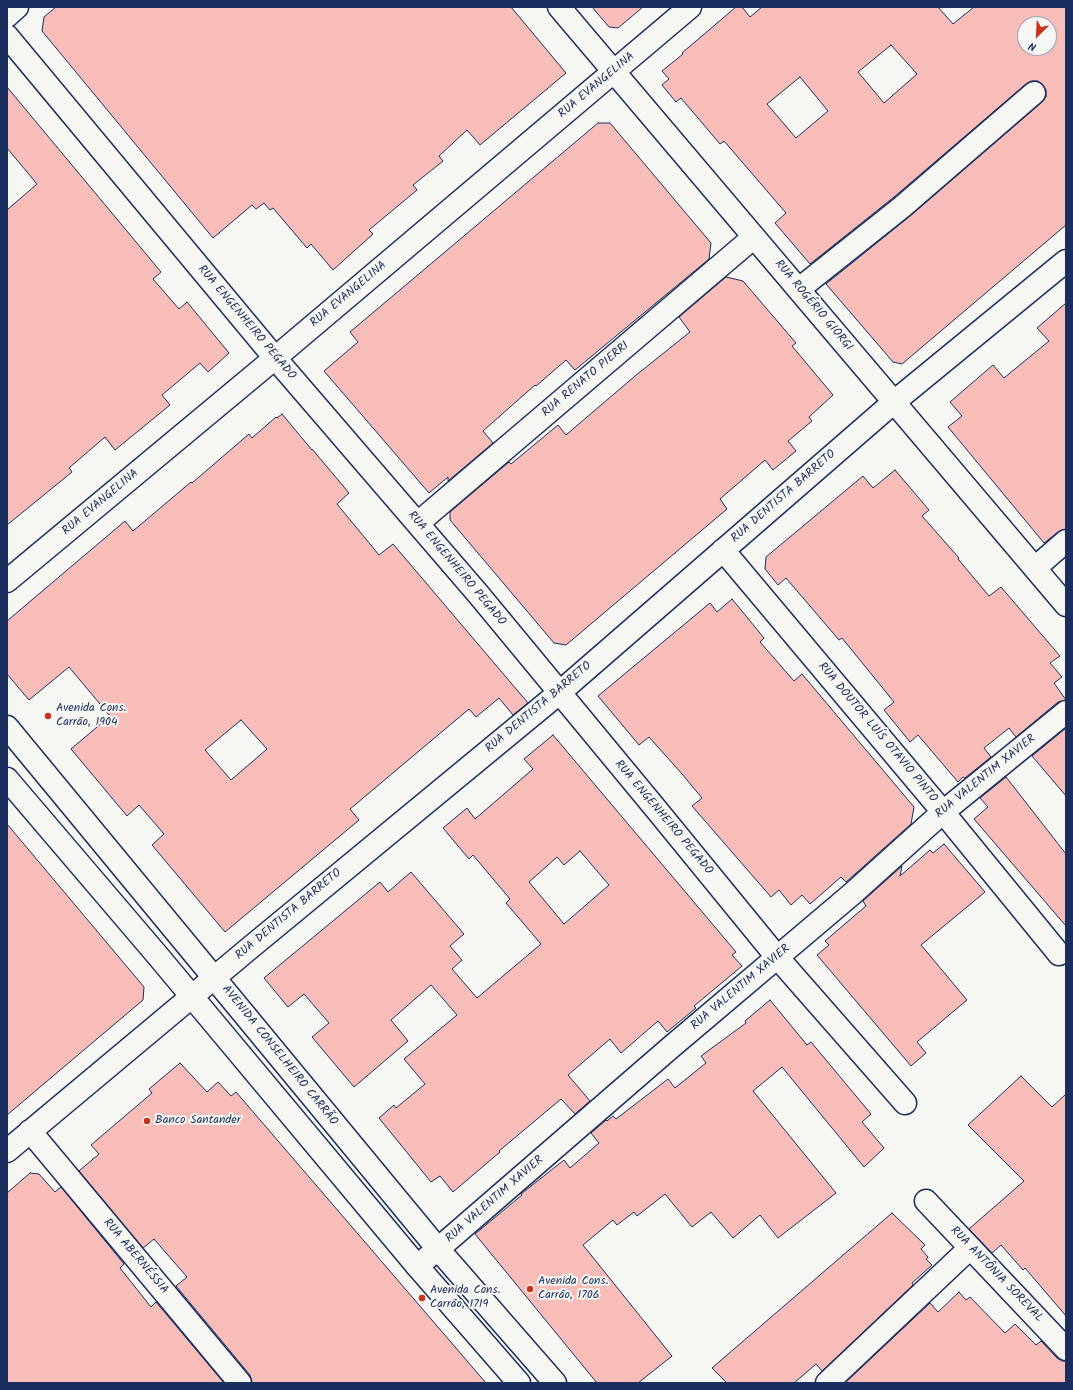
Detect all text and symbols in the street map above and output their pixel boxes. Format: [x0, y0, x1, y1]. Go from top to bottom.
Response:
north arrow [1017, 16, 1057, 56]
text: N [1026, 36, 1039, 56]
street label: RUA EVANGELINA [556, 50, 638, 122]
street label: RUA ROGÉRIO GIORGI [771, 258, 855, 354]
street label: RUA EVANGELINA [308, 259, 390, 331]
street label: RUA ENGENHEIRO PEGADO [194, 263, 298, 383]
street label: RUA RENATO PIERRI [539, 339, 633, 421]
street label: RUA DENTISTA BARRETO [729, 448, 839, 546]
street label: RUA EVANGELINA [60, 467, 142, 539]
street label: RUA ENGENHEIRO PEGADO [404, 509, 508, 629]
street label: RUA DENTISTA BARRETO [483, 659, 595, 757]
street label: RUA DOUTOR LUÍS OTAVIO PINTO [814, 660, 940, 806]
place label: Avenida Cons. Carrão, 1904 [56, 702, 126, 730]
marker: Avenida Cons. Carrão, 1904 [43, 711, 53, 721]
street label: RUA VALENTIM XAVIER [933, 732, 1039, 822]
street label: RUA ENGENHEIRO PEGADO [611, 758, 715, 878]
street label: RUA DENTISTA BARRETO [233, 866, 345, 964]
street label: RUA VALENTIM XAVIER [688, 942, 794, 1034]
street label: AVENIDA CONSELHEIRO CARRÃO [218, 983, 340, 1129]
place label: Banco Santander [155, 1114, 241, 1128]
marker: Banco Santander [142, 1116, 152, 1126]
street label: RUA VALENTIM XAVIER [443, 1154, 547, 1246]
street label: RUA ABERNÉSSIA [99, 1216, 171, 1298]
street label: RUA ANTÔNIA SOREVAL [947, 1224, 1045, 1326]
place label: Avenida Cons. Carrão, 1706 [538, 1275, 608, 1303]
place label: Avenida Cons. Carrão, 1719 [430, 1284, 500, 1312]
marker: Avenida Cons. Carrão, 1706 [525, 1284, 535, 1294]
marker: Avenida Cons. Carrão, 1719 [417, 1293, 427, 1303]

